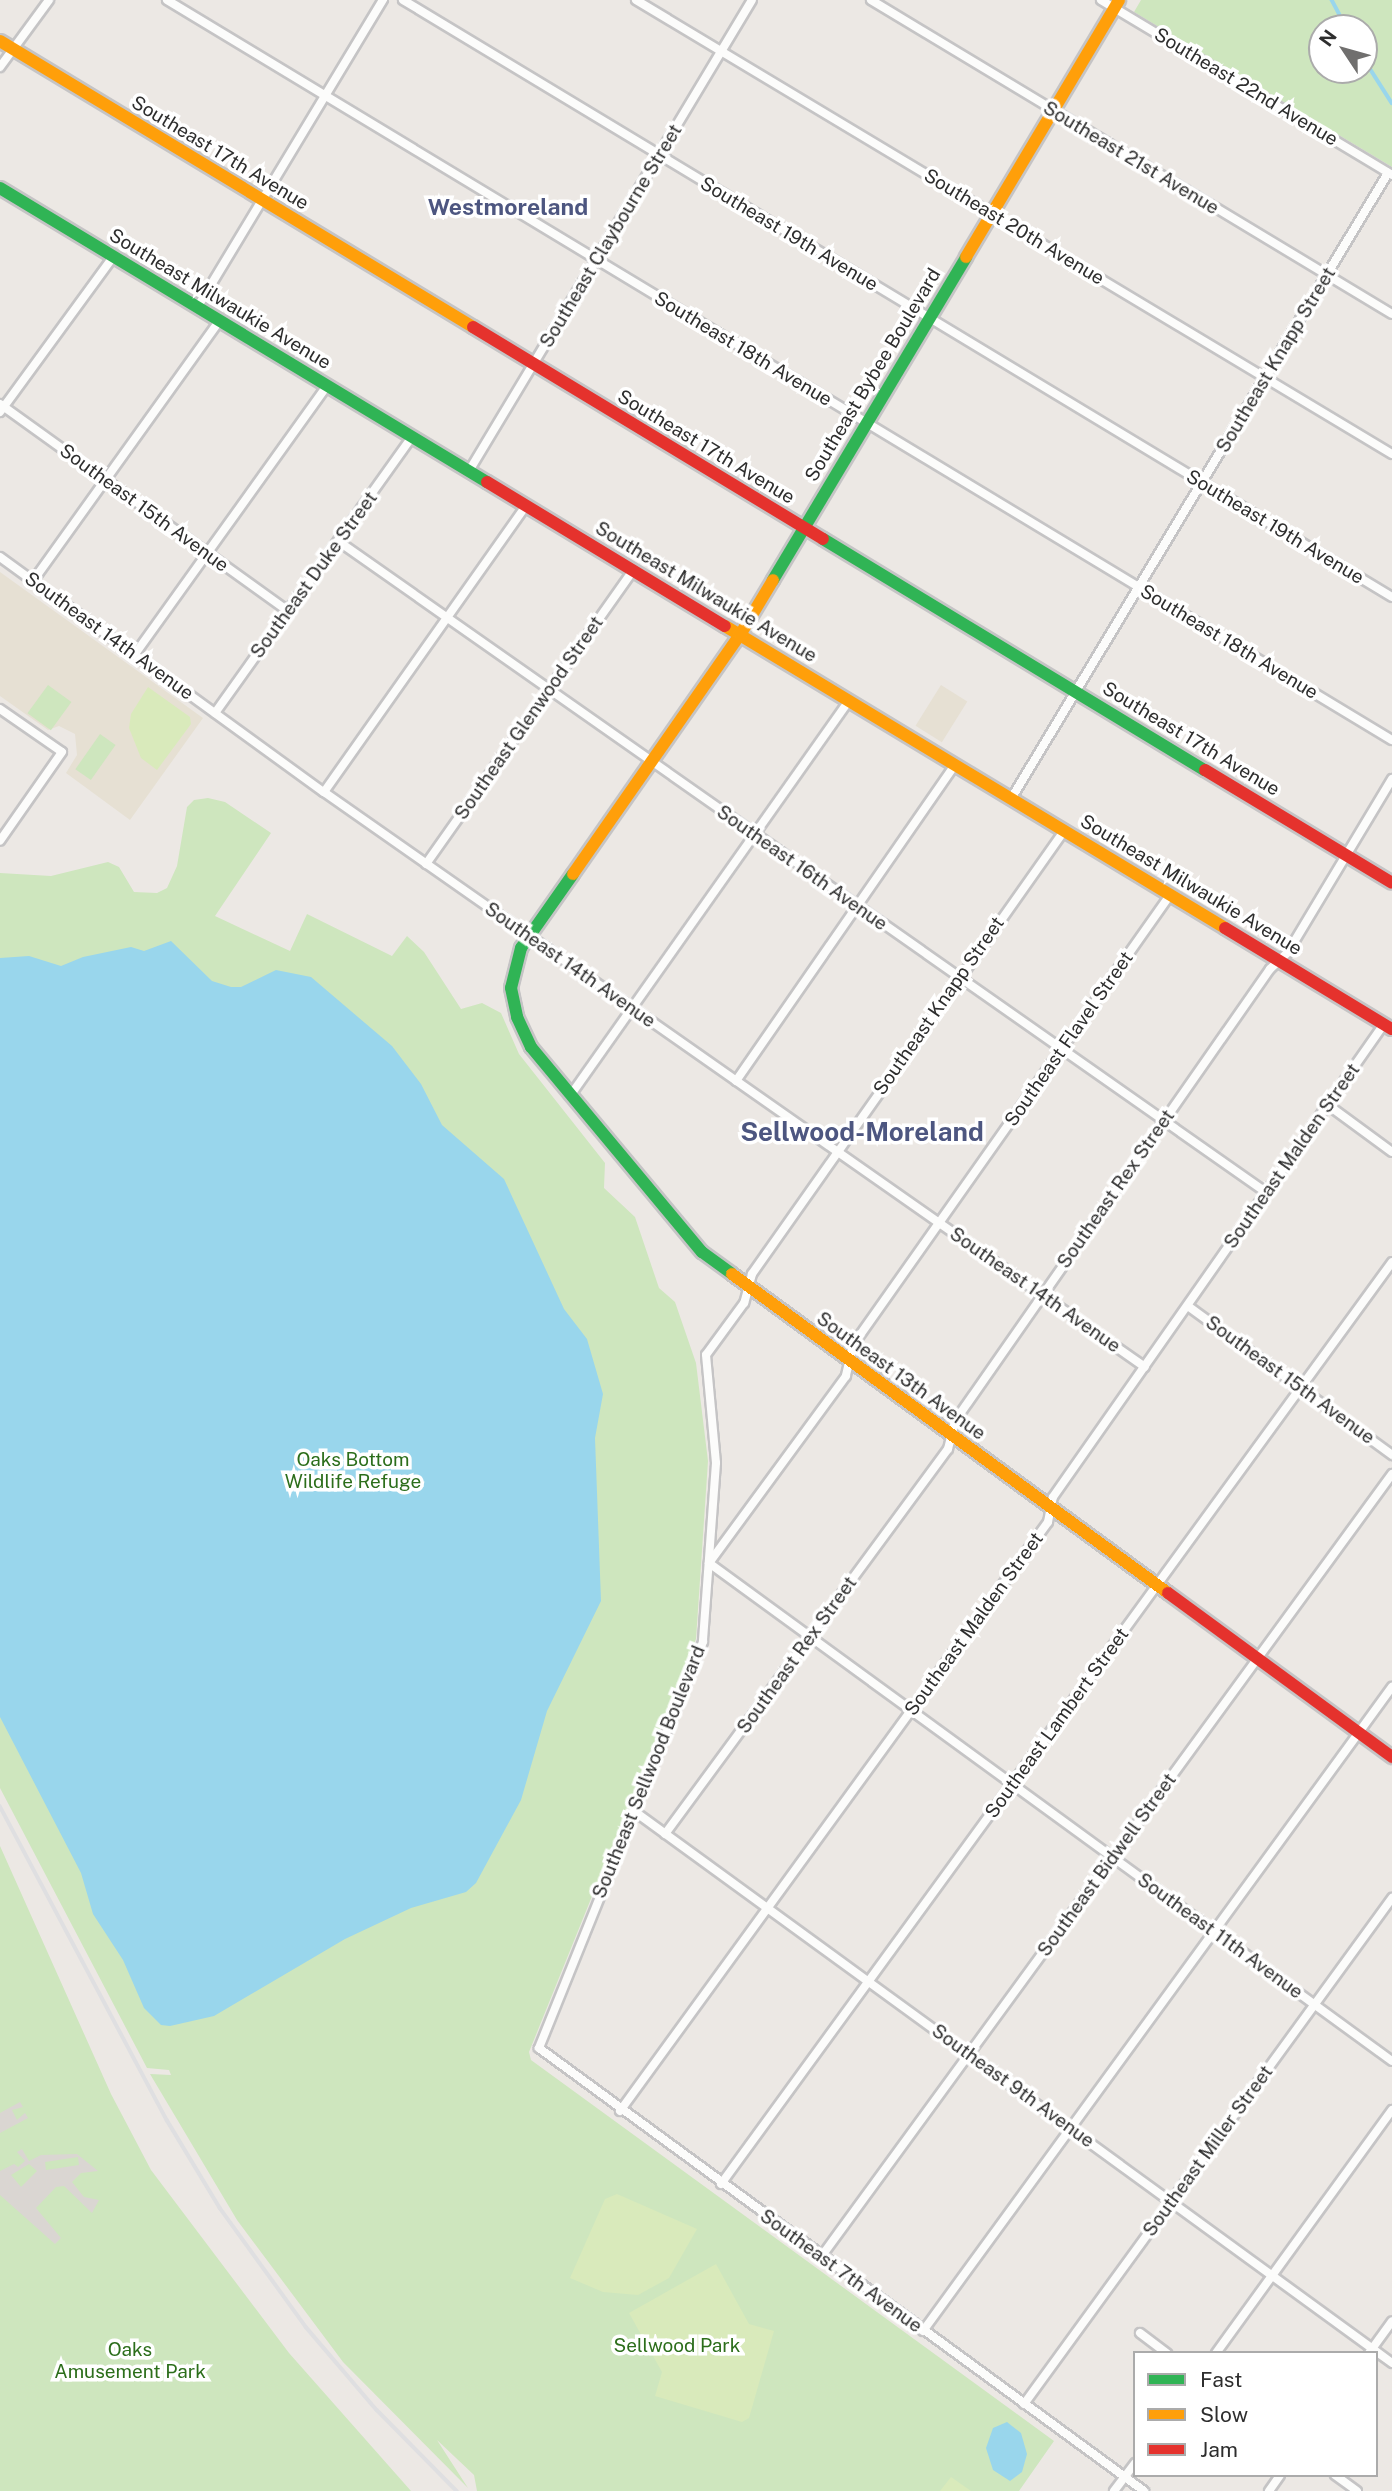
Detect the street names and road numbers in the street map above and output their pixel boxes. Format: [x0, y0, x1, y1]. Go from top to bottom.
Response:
street label: Southeast 22nd Avenue [1150, 23, 1342, 151]
street label: Southeast 17th Avenue [127, 91, 313, 215]
street label: Southeast 21st Avenue [1039, 96, 1223, 220]
street label: Southeast Claybourne Street [535, 120, 687, 352]
street label: Southeast 20th Avenue [920, 164, 1108, 290]
street label: Southeast 19th Avenue [696, 172, 882, 296]
street label: Southeast Milwaukie Avenue [105, 224, 335, 374]
street label: Southeast Knapp Street [1212, 263, 1340, 457]
street label: Southeast Bybee Boulevard [800, 264, 946, 486]
street label: Southeast 18th Avenue [650, 287, 836, 411]
street label: Southeast 17th Avenue [613, 385, 799, 509]
street label: Southeast 15th Avenue [55, 439, 233, 577]
street label: Southeast 19th Avenue [1182, 465, 1368, 589]
street label: Southeast Duke Street [246, 487, 382, 663]
street label: Southeast Milwaukie Avenue [591, 517, 821, 667]
street label: Southeast 14th Avenue [20, 567, 198, 705]
street label: Southeast 18th Avenue [1136, 580, 1322, 704]
street label: Southeast Glenwood Street [450, 612, 608, 824]
street label: Southeast 17th Avenue [1098, 677, 1284, 801]
street label: Southeast 16th Avenue [712, 800, 892, 936]
street label: Southeast Milwaukie Avenue [1076, 810, 1306, 960]
street label: Southeast 14th Avenue [480, 897, 660, 1033]
street label: Southeast Knapp Street [869, 912, 1009, 1100]
street label: Southeast Flavel Street [1000, 947, 1138, 1131]
street label: Southeast Malden Street [1219, 1059, 1365, 1253]
street label: Southeast Rex Street [1053, 1105, 1179, 1273]
street label: Southeast 14th Avenue [945, 1222, 1125, 1358]
street label: Southeast 13th Avenue [812, 1307, 990, 1445]
street label: Southeast 15th Avenue [1201, 1311, 1379, 1449]
street label: Southeast Malden Street [900, 1528, 1048, 1720]
street label: Southeast Rex Street [732, 1572, 862, 1738]
street label: Southeast Lambert Street [980, 1623, 1134, 1823]
street label: Southeast Sellwood Boulevard [588, 1642, 710, 1902]
street label: Southeast Bidwell Street [1033, 1769, 1181, 1961]
street label: Southeast 11th Avenue [1133, 1868, 1307, 2004]
street label: Southeast 9th Avenue [927, 2019, 1099, 2153]
street label: Southeast Miller Street [1138, 2061, 1278, 2241]
street label: Southeast 7th Avenue [755, 2204, 927, 2338]

